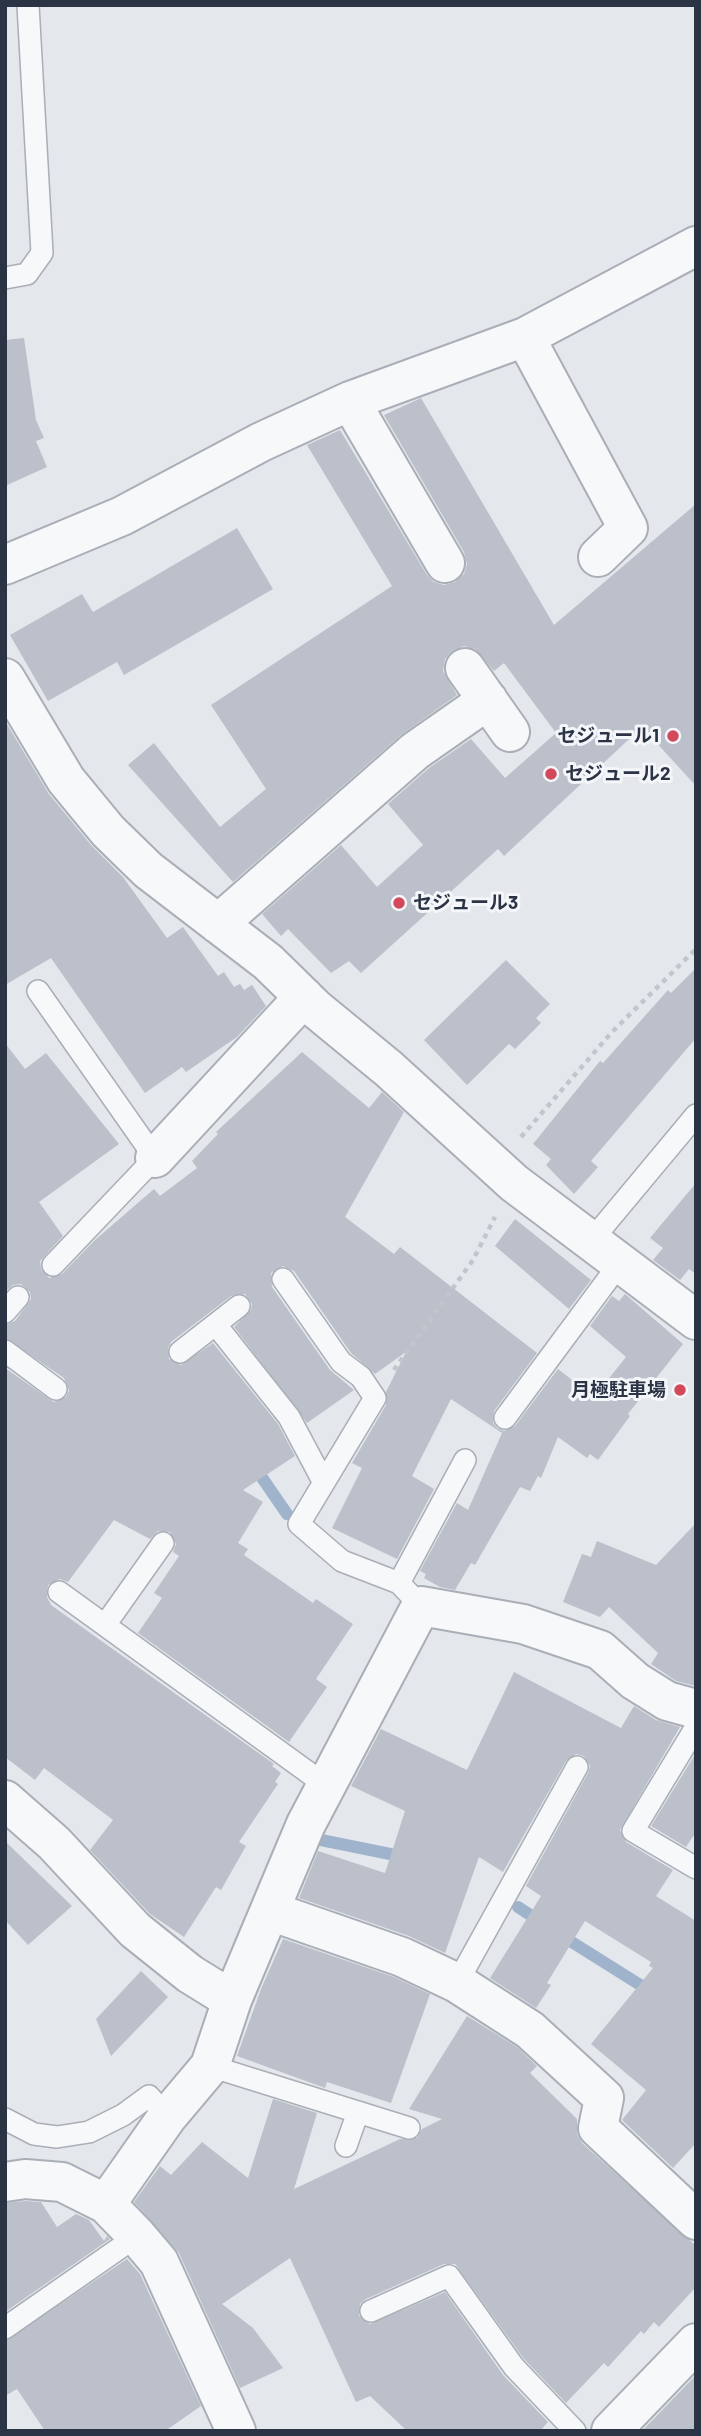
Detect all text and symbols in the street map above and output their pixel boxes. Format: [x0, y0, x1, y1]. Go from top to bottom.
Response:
place label: セジュール1 [557, 725, 659, 747]
marker: セジュール1 [665, 728, 681, 744]
place label: セジュール2 [565, 763, 671, 785]
marker: セジュール2 [543, 766, 559, 782]
place label: セジュール3 [413, 892, 518, 914]
marker: セジュール3 [391, 895, 407, 911]
place label: 月極駐車場 [571, 1379, 666, 1401]
marker: 月極駐車場 [672, 1382, 688, 1398]

